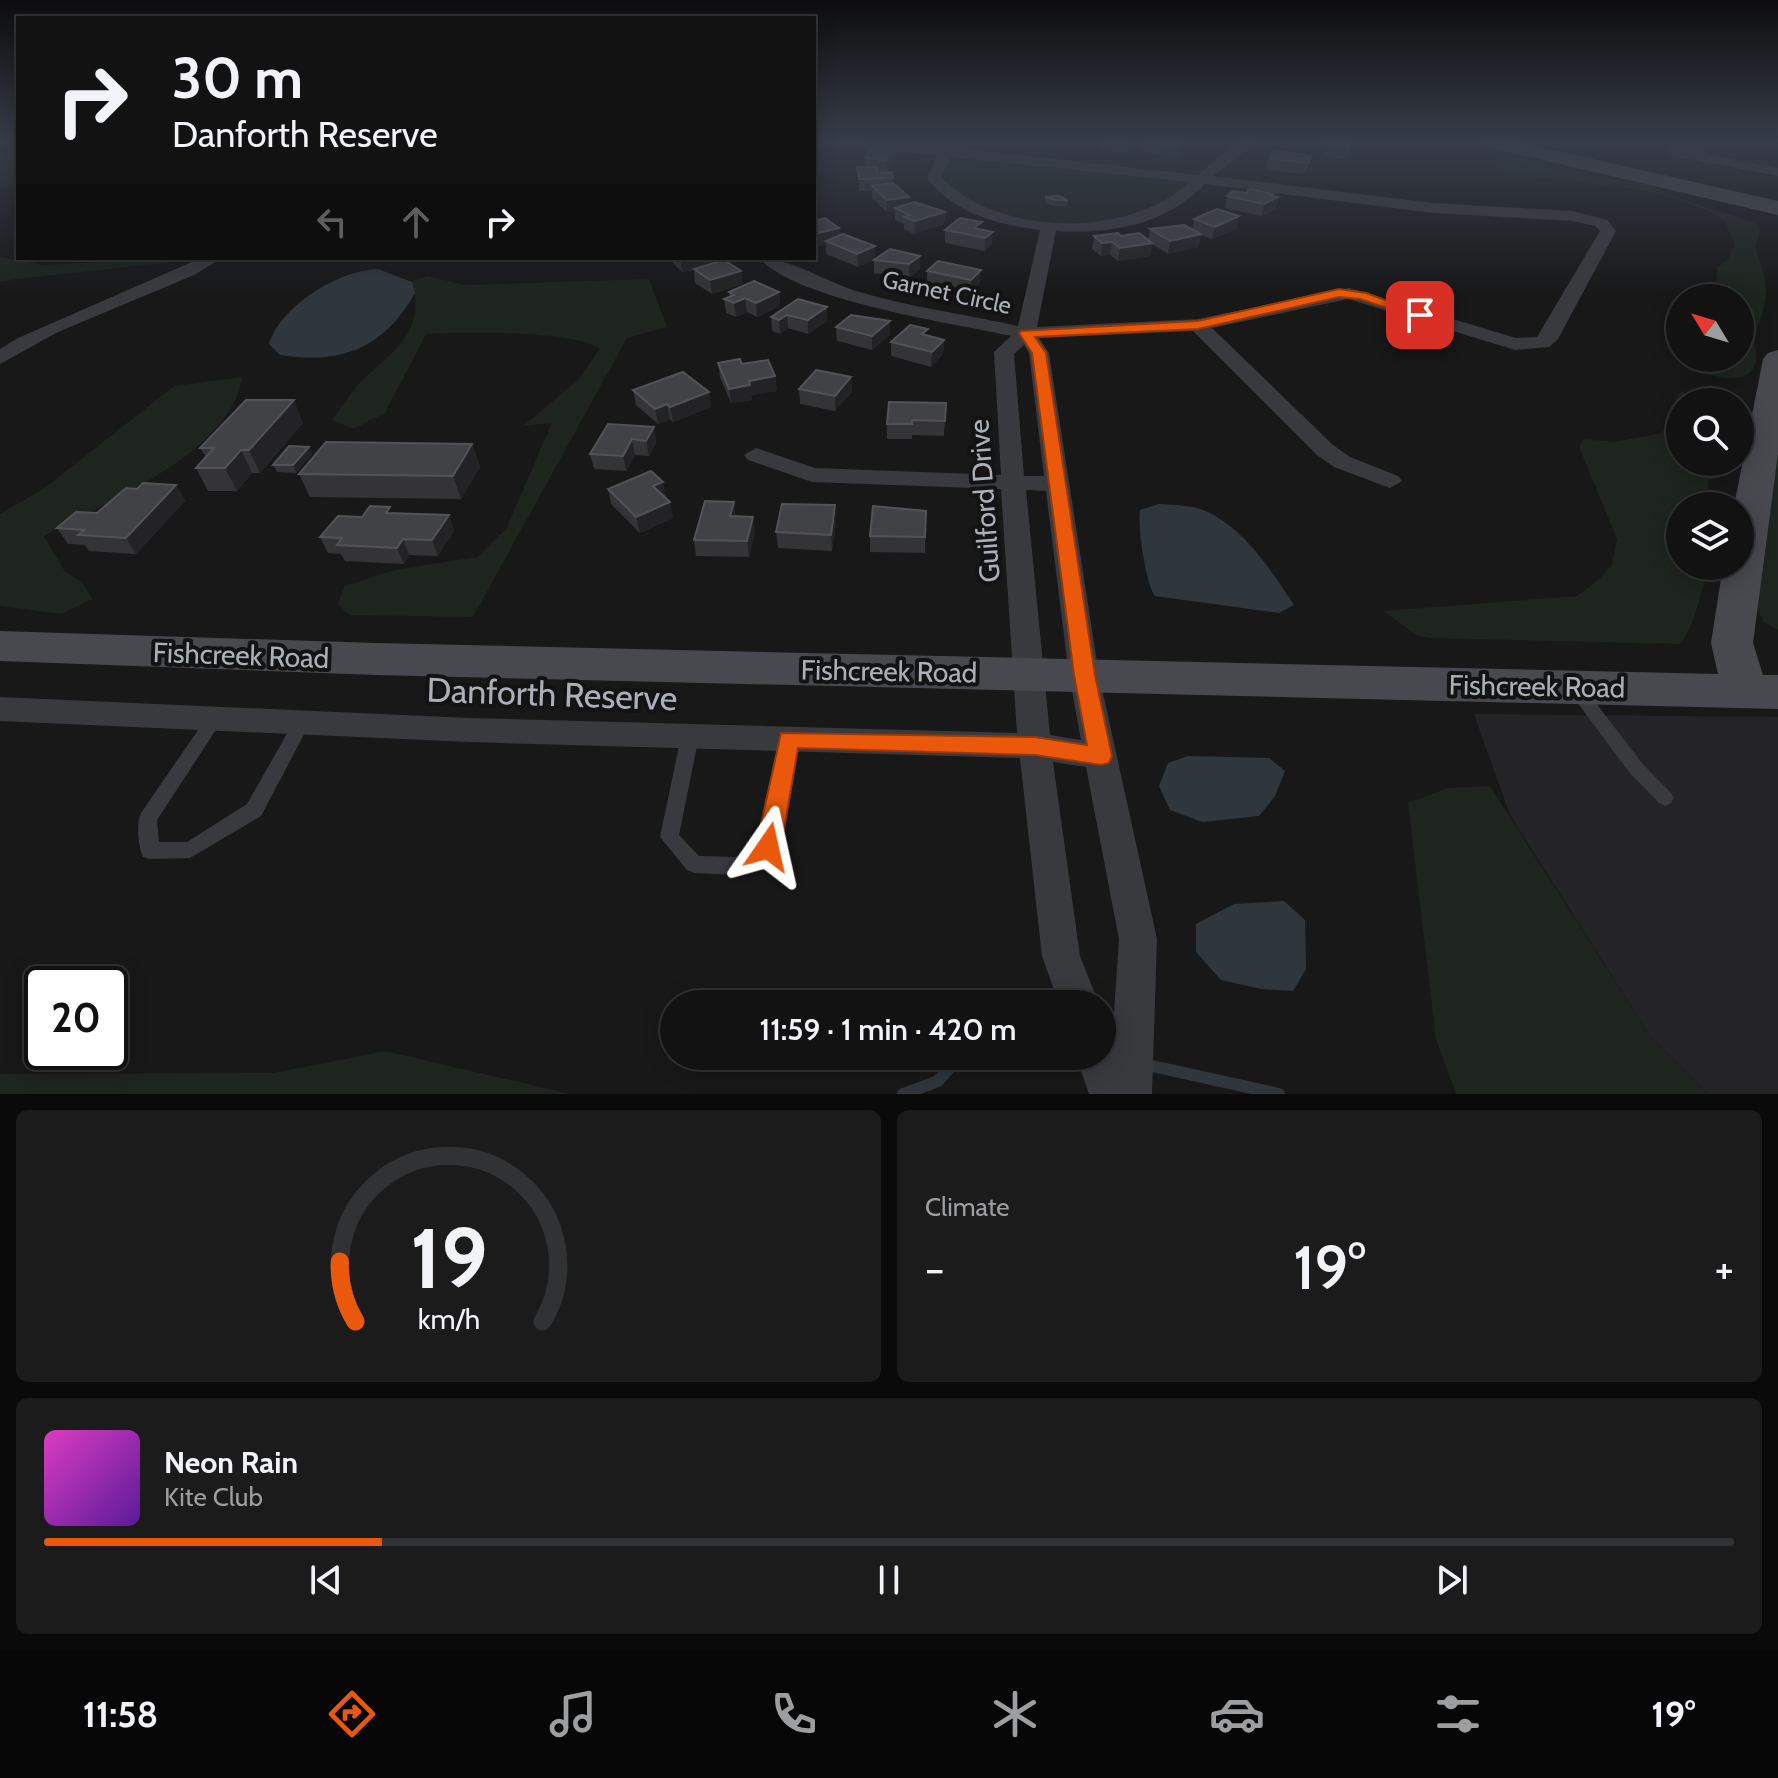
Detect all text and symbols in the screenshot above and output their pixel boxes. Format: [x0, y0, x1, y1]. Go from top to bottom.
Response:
text: 30 m [172, 44, 303, 112]
icon: right [40, 48, 144, 152]
text: Danforth Reserve [172, 112, 438, 156]
icon: left [310, 200, 354, 244]
icon: ahead [394, 200, 438, 244]
icon: right [478, 200, 522, 244]
street label: Garnet Circle [880, 264, 1014, 320]
pin [1386, 281, 1454, 349]
north arrow [1666, 284, 1754, 372]
map controls [1666, 284, 1754, 580]
icon: arrive [1398, 293, 1442, 337]
button: search [1666, 388, 1754, 476]
street label: Guilford Drive [961, 418, 1007, 584]
button: layers [1666, 492, 1754, 580]
street label: Fishcreek Road [152, 635, 330, 675]
street label: Fishcreek Road [800, 652, 978, 690]
street label: Fishcreek Road [1448, 667, 1626, 705]
street label: Danforth Reserve [426, 669, 678, 719]
position arrow [726, 805, 810, 889]
speed limit sign: 20 [24, 966, 128, 1070]
text: 11:59 · 1 min · 420 m [760, 1011, 1016, 1048]
text: Climate [925, 1191, 1010, 1223]
text: 19 [410, 1208, 487, 1309]
text: 19° [1293, 1231, 1366, 1304]
text: − [925, 1242, 944, 1295]
text: + [1715, 1242, 1734, 1295]
text: km/h [417, 1301, 480, 1336]
text: Neon Rain [164, 1444, 298, 1481]
text: Kite Club [164, 1481, 263, 1513]
icon: previous [304, 1558, 348, 1602]
icon: pause [867, 1558, 911, 1602]
icon: next [1430, 1558, 1474, 1602]
icon: directions [324, 1686, 380, 1742]
icon: music [545, 1686, 601, 1742]
icon: phone [766, 1686, 822, 1742]
icon: climate [987, 1686, 1043, 1742]
icon: car [1209, 1686, 1265, 1742]
icon: filters [1430, 1686, 1486, 1742]
text: 11:58 [83, 1692, 158, 1736]
text: 19° [1651, 1692, 1695, 1736]

